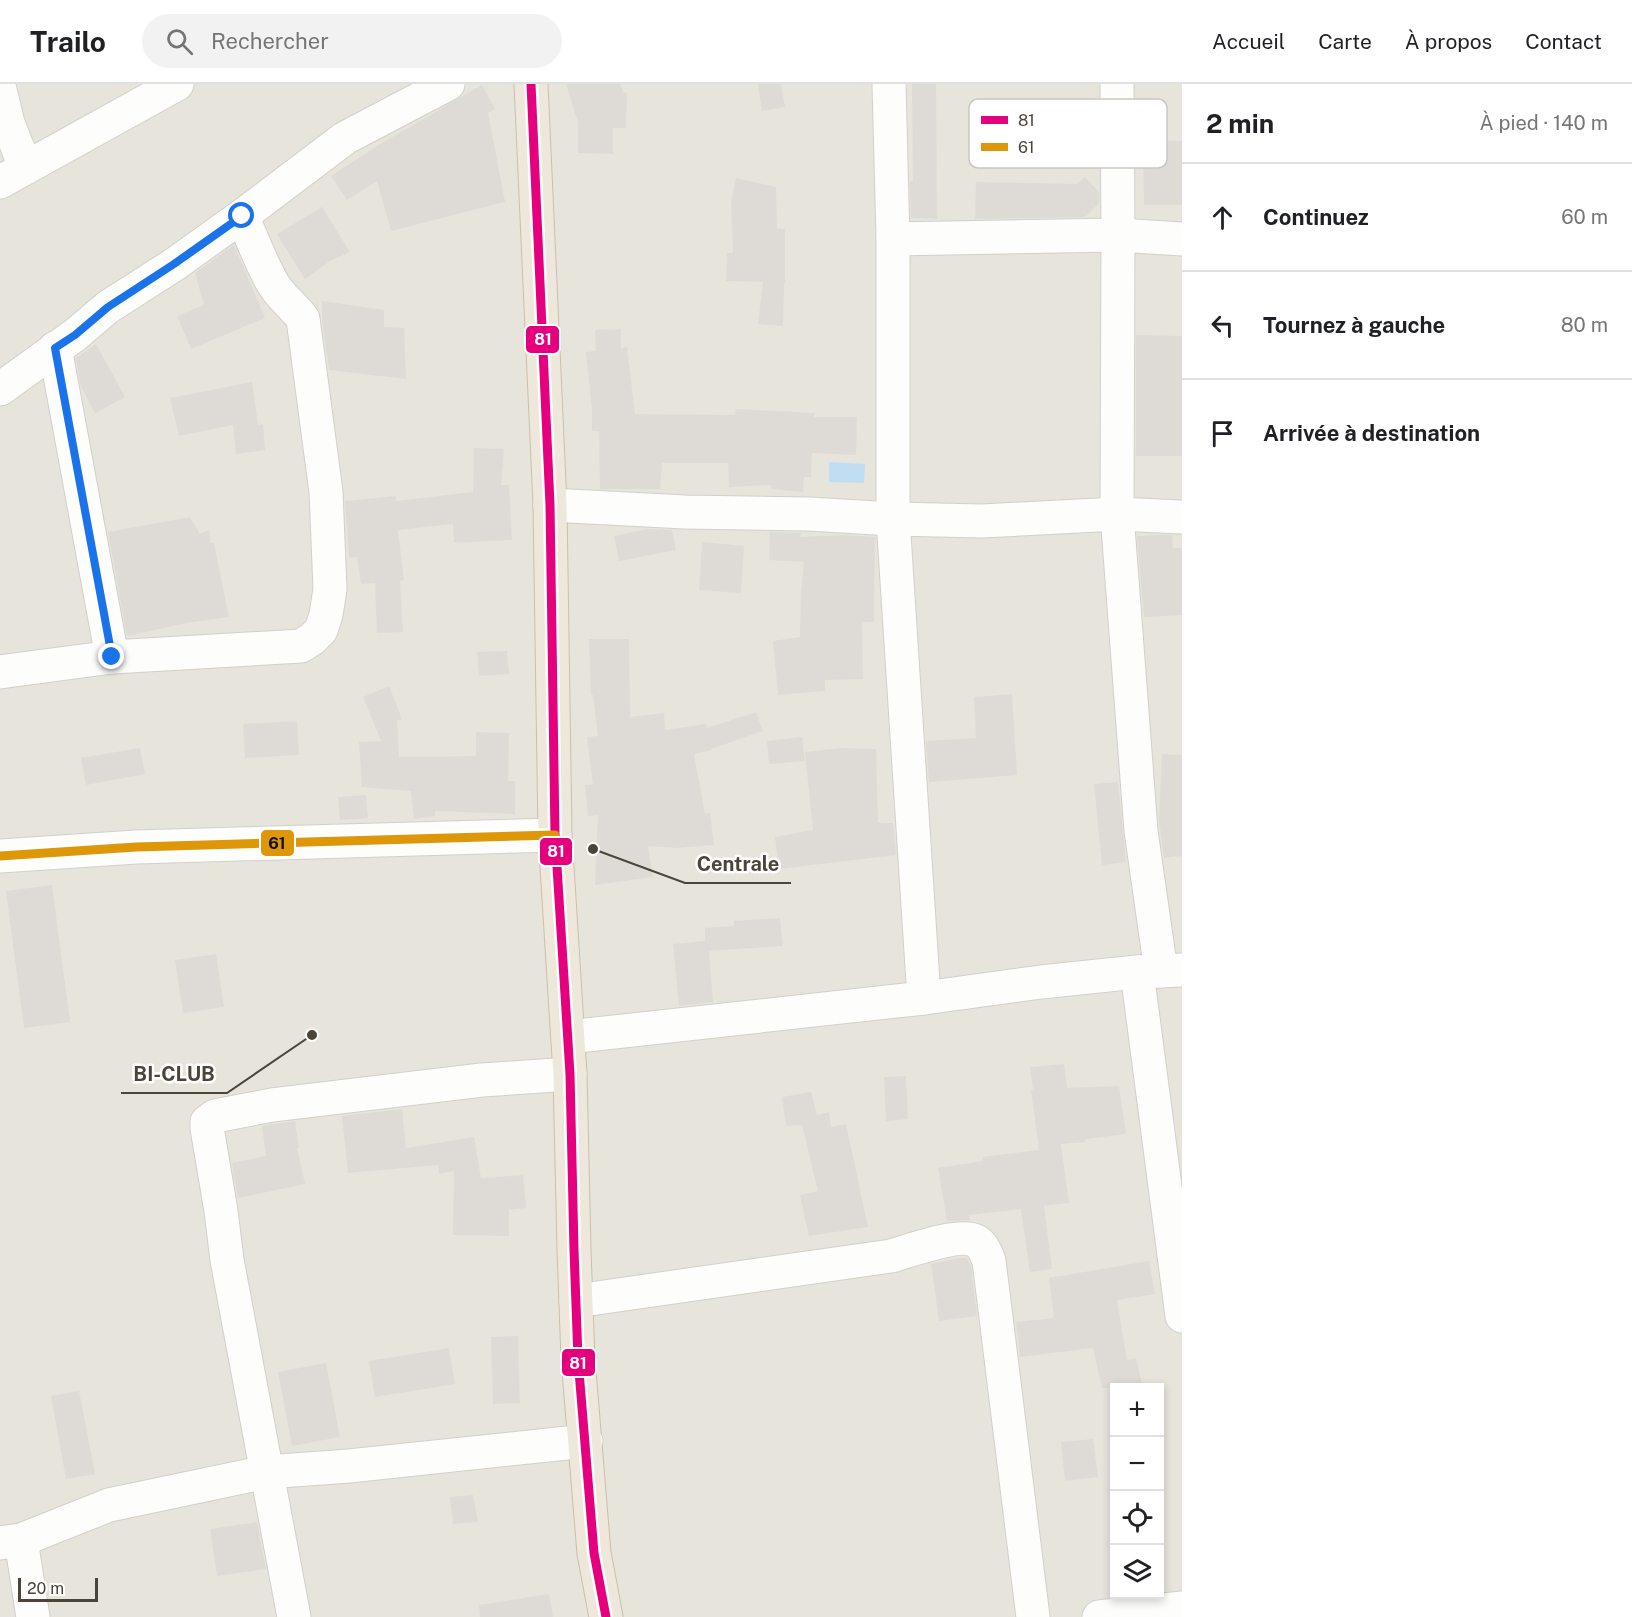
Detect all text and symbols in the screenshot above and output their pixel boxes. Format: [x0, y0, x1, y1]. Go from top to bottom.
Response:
search box [142, 14, 562, 68]
text: Trailo [30, 25, 106, 58]
icon: search [163, 25, 196, 58]
text: Rechercher [211, 28, 329, 54]
text: Accueil [1212, 29, 1285, 54]
text: Carte [1318, 29, 1372, 54]
text: À propos [1405, 29, 1492, 54]
text: Contact [1525, 29, 1602, 54]
legend [969, 99, 1167, 168]
text: 2 min [1206, 108, 1274, 139]
text: 81 [1018, 111, 1035, 130]
text: À pied · 140 m [1480, 111, 1608, 135]
text: 61 [1018, 138, 1034, 157]
icon: ahead [1206, 201, 1239, 234]
route start [228, 202, 254, 228]
text: Continuez [1263, 204, 1369, 230]
text: 60 m [1561, 205, 1608, 229]
icon: left [1206, 309, 1239, 342]
text: Tournez à gauche [1263, 312, 1445, 338]
text: 80 m [1561, 313, 1608, 337]
line badge: 81 [525, 325, 560, 354]
text: 81 [534, 330, 552, 349]
icon: arrive [1206, 417, 1239, 450]
text: Arrivée à destination [1263, 420, 1480, 446]
route end [98, 643, 124, 669]
line badge: 61 [260, 829, 295, 857]
text: 61 [268, 834, 286, 853]
line badge: 81 [539, 837, 573, 866]
text: 81 [547, 842, 565, 861]
callout: Centrale [685, 845, 791, 883]
text: Centrale [697, 852, 779, 876]
callout: BI-CLUB [121, 1055, 227, 1093]
text: BI-CLUB [133, 1062, 215, 1086]
line badge: 81 [561, 1348, 596, 1377]
text: 81 [569, 1354, 587, 1373]
map controls [1110, 1383, 1164, 1599]
button: + [1110, 1383, 1164, 1437]
button: − [1110, 1437, 1164, 1491]
button: locate [1110, 1491, 1164, 1545]
button: layers [1110, 1545, 1164, 1599]
scale bar [18, 1575, 98, 1602]
text: 20 m [27, 1579, 64, 1598]

